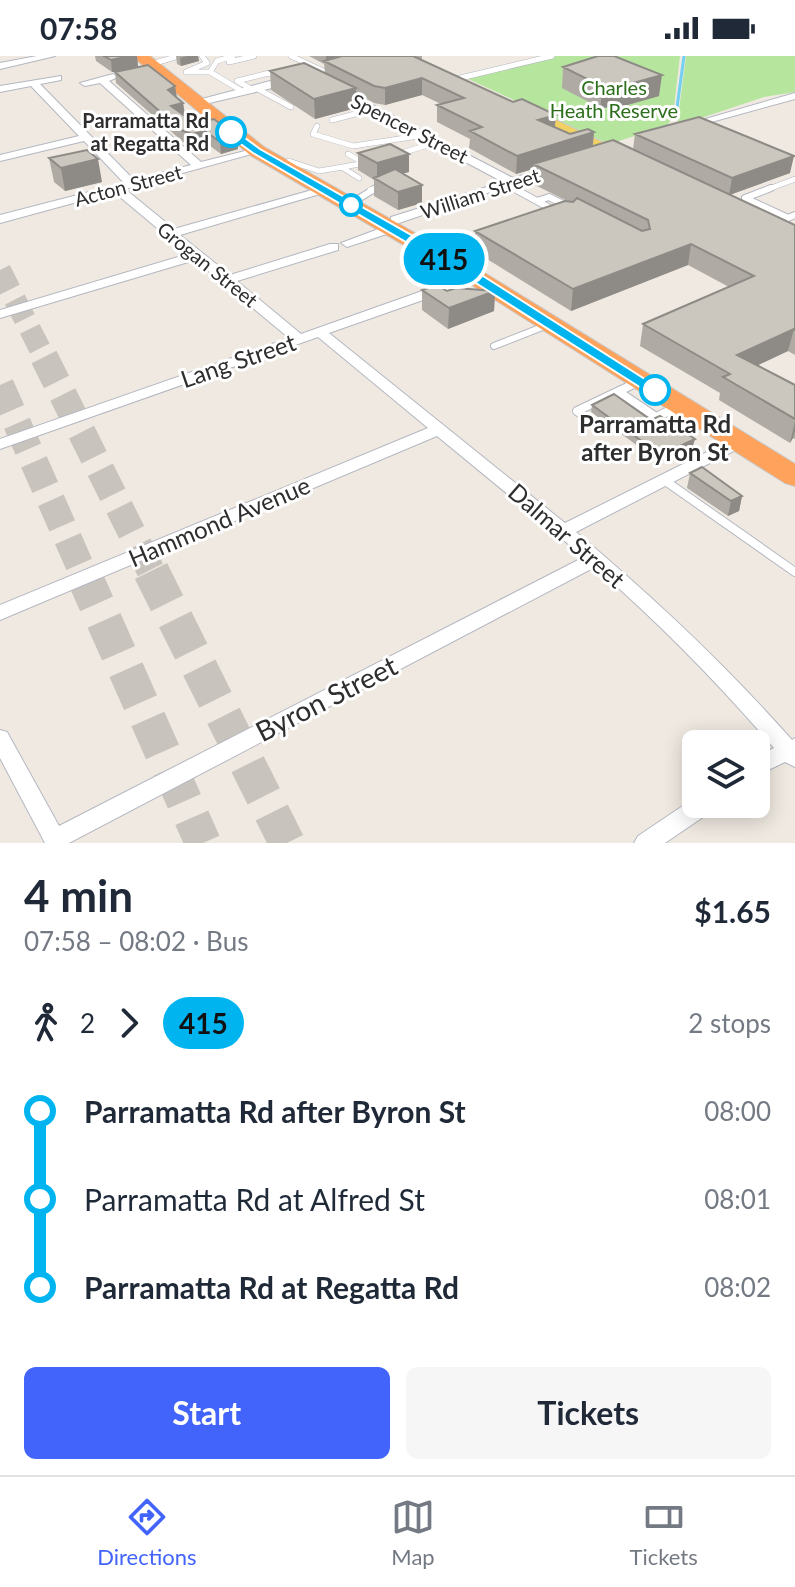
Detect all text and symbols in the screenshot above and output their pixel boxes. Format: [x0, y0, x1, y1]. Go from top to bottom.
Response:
text: 07:58 [40, 10, 117, 46]
park label: Charles Heath Reserve [550, 75, 678, 122]
street label: Spencer Street [347, 88, 473, 168]
place label: Parramatta Rd at Regatta Rd [82, 108, 209, 155]
marker: Parramatta Rd at Regatta Rd [216, 117, 246, 147]
street label: Acton Street [72, 159, 184, 211]
street label: William Street [417, 162, 543, 224]
unlabelled marker [340, 194, 362, 216]
street label: Grogan Street [153, 216, 263, 312]
line badge: 415 [398, 233, 490, 285]
text: 415 [420, 242, 468, 276]
street label: Lang Street [177, 327, 300, 393]
marker: Parramatta Rd after Byron St [640, 375, 670, 405]
place label: Parramatta Rd after Byron St [579, 409, 731, 466]
street label: Hammond Avenue [124, 470, 314, 572]
street label: Dalmar Street [503, 477, 631, 594]
street label: Byron Street [250, 648, 402, 748]
map controls [682, 730, 770, 818]
button: layers [682, 730, 770, 818]
text: 4 min [24, 869, 133, 921]
text: $1.65 [694, 893, 771, 929]
text: 07:58 – 08:02 · Bus [24, 925, 248, 957]
icon: walk [24, 1001, 68, 1045]
icon: forward [107, 1001, 151, 1045]
text: 415 [179, 1006, 228, 1040]
text: 2 [80, 1007, 95, 1039]
text: 2 stops [688, 1007, 771, 1039]
text: Parramatta Rd after Byron St [84, 1093, 466, 1129]
text: 08:00 [704, 1095, 771, 1127]
text: Parramatta Rd at Alfred St [84, 1181, 425, 1217]
text: 08:01 [704, 1183, 771, 1215]
text: Parramatta Rd at Regatta Rd [84, 1269, 459, 1305]
text: 08:02 [704, 1271, 771, 1303]
button: Start [24, 1367, 390, 1459]
button: Tickets [406, 1367, 771, 1459]
tab: Directions [97, 1495, 197, 1570]
tab: Map [391, 1495, 435, 1570]
tab: Tickets [630, 1495, 698, 1570]

